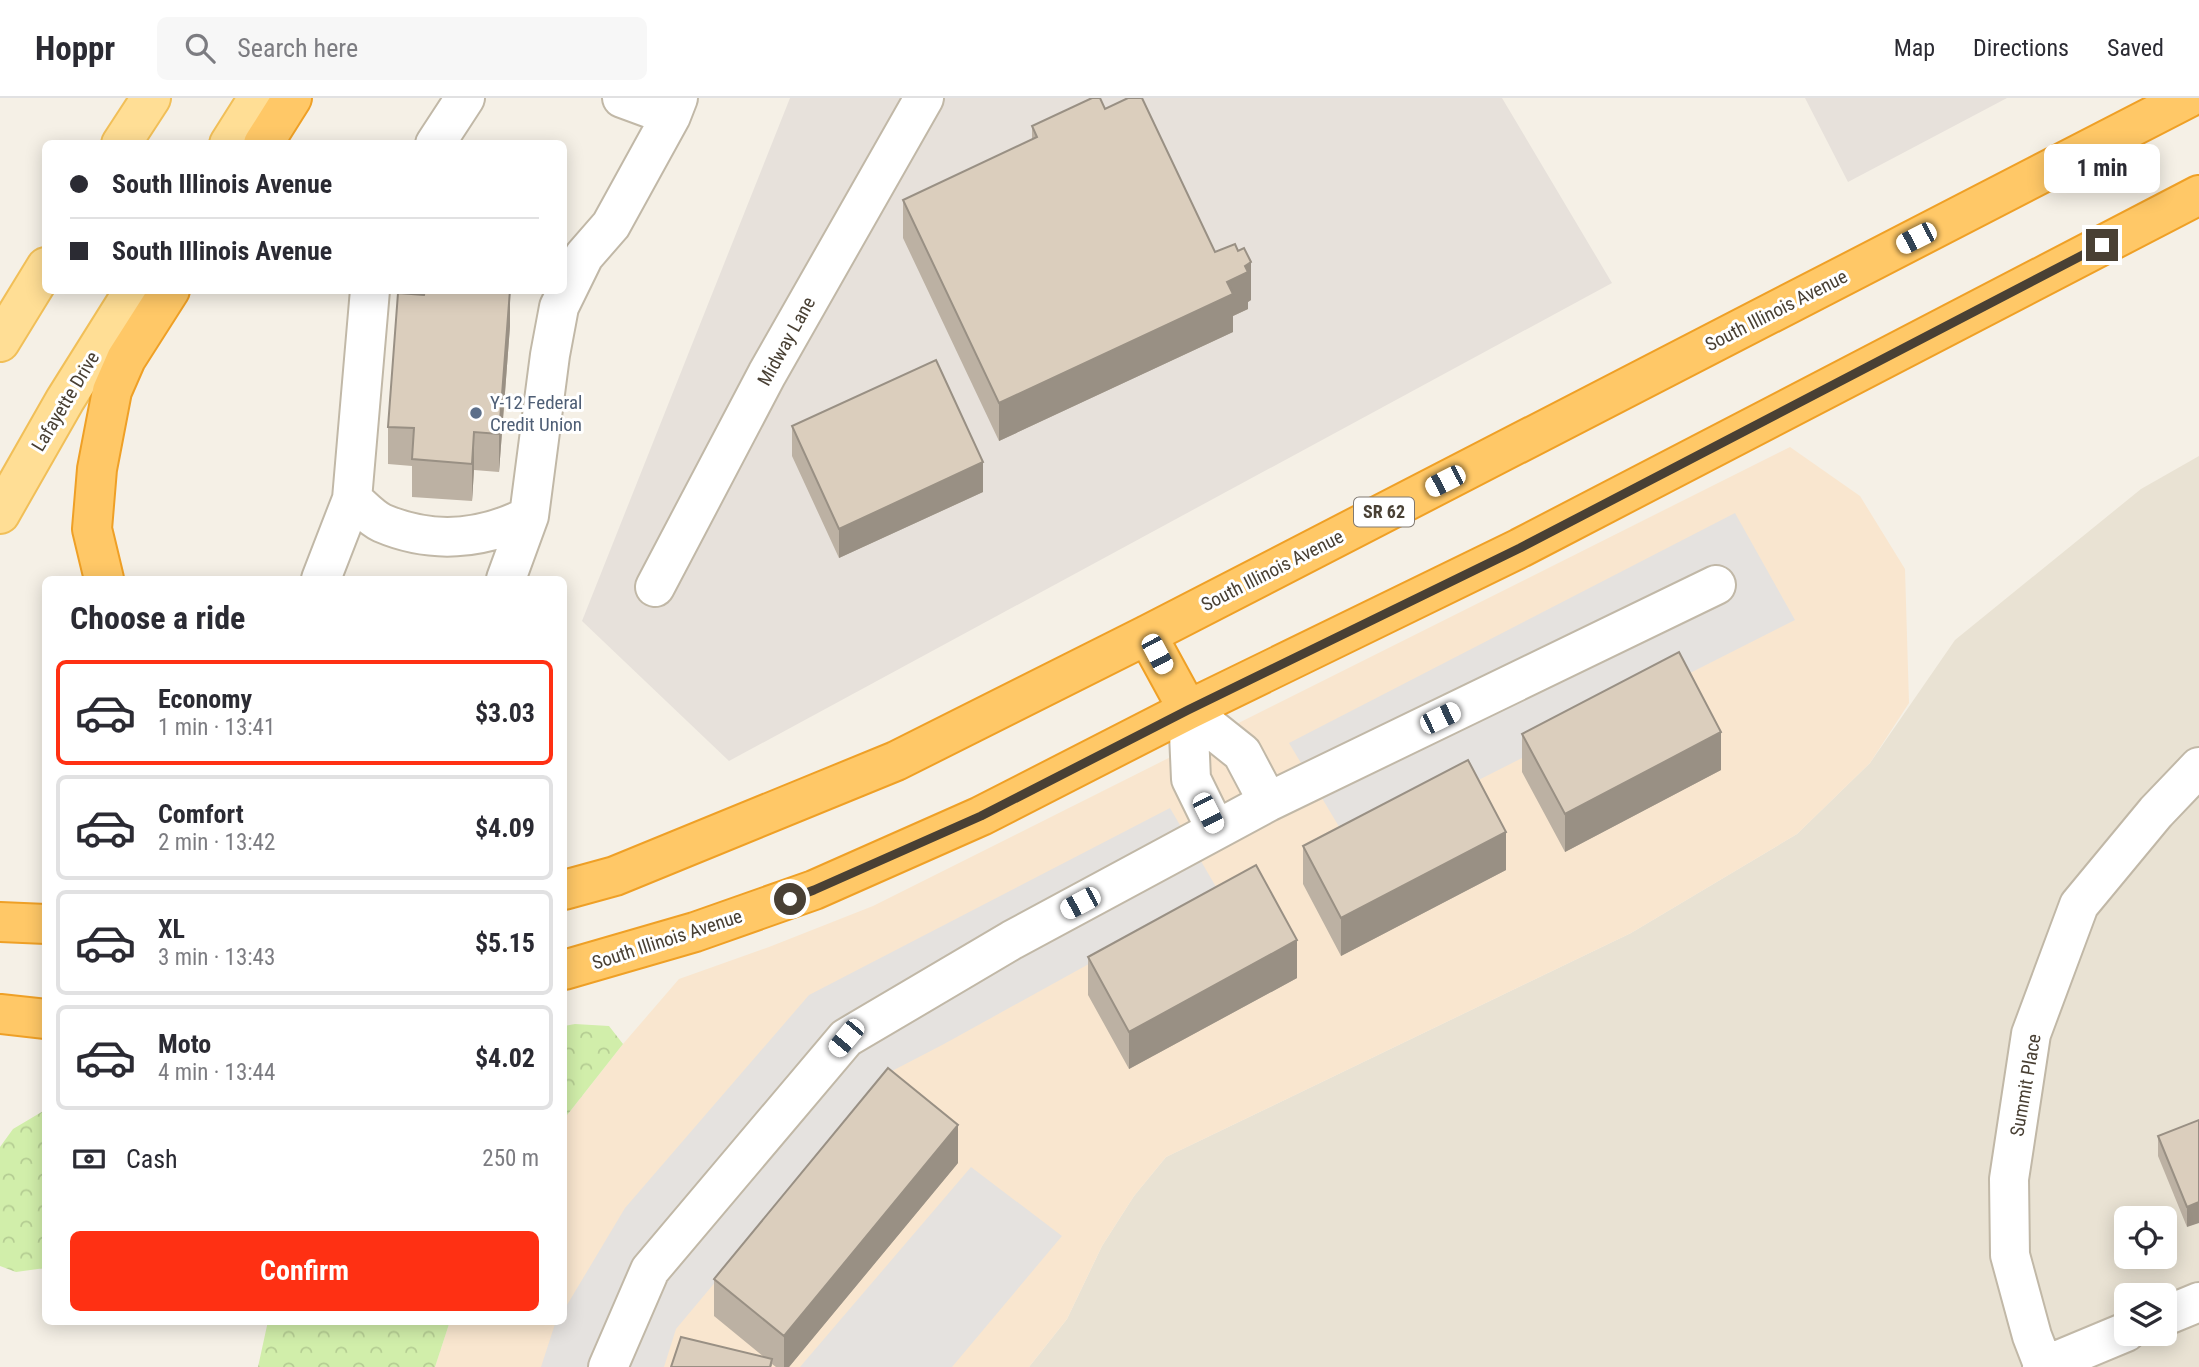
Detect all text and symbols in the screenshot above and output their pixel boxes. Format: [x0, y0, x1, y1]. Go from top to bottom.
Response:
search box [157, 17, 647, 80]
text: Hoppr [35, 29, 115, 68]
icon: search [181, 29, 219, 67]
text: Search here [237, 33, 358, 63]
text: Map [1894, 34, 1935, 62]
text: Directions [1973, 34, 2069, 62]
text: Saved [2107, 34, 2164, 62]
callout: 1 min [2044, 144, 2160, 192]
text: 1 min [2076, 155, 2128, 182]
text: South Illinois Avenue [112, 169, 332, 199]
car [1893, 219, 1940, 257]
route end [2086, 229, 2118, 261]
text: South Illinois Avenue [112, 236, 332, 266]
street label: South Illinois Avenue [1701, 265, 1851, 356]
street label: Midway Lane [753, 293, 820, 390]
street label: Lafayette Drive [27, 347, 104, 455]
place label: Y-12 Federal Credit Union [490, 391, 582, 436]
marker: Y-12 Federal Credit Union [468, 405, 484, 421]
car [1422, 462, 1469, 500]
road number: SR 62 [1354, 498, 1414, 526]
street label: South Illinois Avenue [1197, 525, 1347, 616]
text: Choose a ride [70, 599, 245, 637]
car [1138, 631, 1177, 677]
icon: car [74, 681, 137, 744]
text: Economy [158, 684, 252, 714]
text: $3.03 [475, 698, 535, 728]
car [1417, 699, 1464, 737]
text: 1 min · 13:41 [158, 714, 275, 741]
car [1190, 790, 1227, 836]
icon: car [74, 796, 137, 859]
text: Comfort [158, 799, 244, 829]
text: $4.09 [475, 813, 535, 843]
text: 2 min · 13:42 [158, 829, 275, 856]
route start [774, 883, 806, 915]
car [1057, 884, 1104, 922]
street label: South Illinois Avenue [589, 904, 745, 975]
icon: car [74, 911, 137, 974]
text: XL [158, 914, 185, 944]
text: $5.15 [475, 928, 535, 958]
text: 3 min · 13:43 [158, 944, 275, 971]
car [825, 1015, 868, 1061]
icon: car [74, 1026, 137, 1089]
text: Moto [158, 1029, 211, 1059]
street label: Summit Place [2005, 1032, 2046, 1138]
text: $4.02 [475, 1043, 535, 1073]
text: 4 min · 13:44 [158, 1059, 275, 1086]
icon: cash [70, 1140, 108, 1178]
text: Cash [126, 1144, 178, 1174]
text: 250 m [482, 1145, 539, 1172]
map controls [2114, 1206, 2177, 1346]
button: locate [2114, 1206, 2177, 1269]
button: Confirm [70, 1231, 539, 1311]
button: layers [2114, 1283, 2177, 1346]

